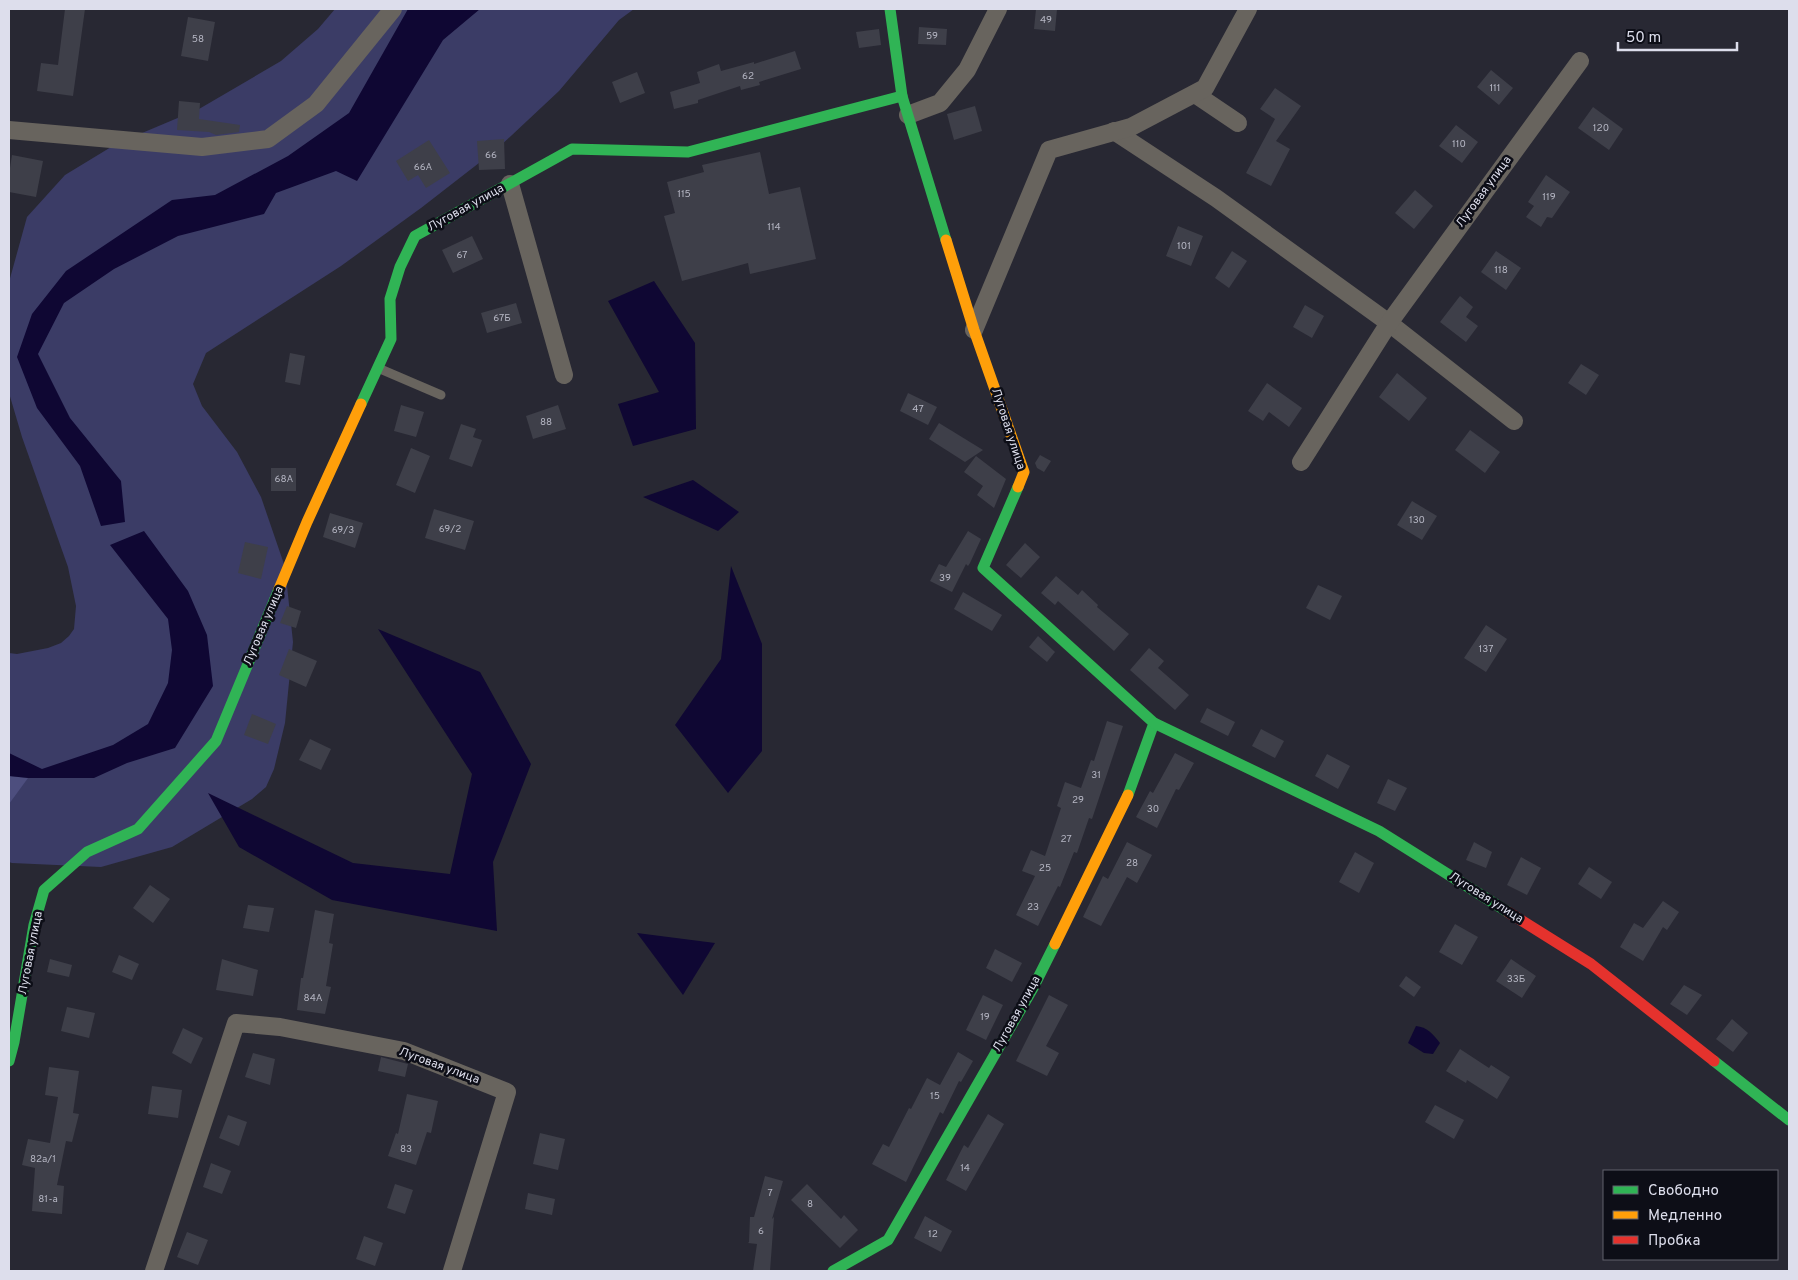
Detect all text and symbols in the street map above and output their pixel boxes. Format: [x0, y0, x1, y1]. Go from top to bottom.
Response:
house number: 49 [1040, 14, 1052, 27]
scale bar [1618, 20, 1737, 52]
text: 50 m [1626, 29, 1661, 48]
house number: 59 [926, 30, 938, 43]
house number: 58 [192, 33, 204, 46]
house number: 62 [742, 70, 754, 83]
house number: 111 [1489, 82, 1501, 95]
house number: 120 [1593, 122, 1609, 135]
house number: 110 [1452, 138, 1466, 151]
house number: 66 [485, 149, 497, 162]
street label: Луговая улица [1453, 153, 1515, 231]
house number: 66А [414, 161, 432, 174]
street label: Луговая улица [425, 180, 507, 236]
house number: 115 [677, 188, 691, 201]
house number: 119 [1542, 191, 1556, 204]
house number: 114 [767, 221, 781, 234]
house number: 101 [1177, 240, 1191, 253]
house number: 67 [457, 249, 468, 262]
house number: 118 [1494, 264, 1508, 277]
house number: 67Б [493, 312, 511, 325]
street label: Луговая улица [987, 386, 1029, 472]
house number: 47 [912, 403, 924, 416]
house number: 88 [540, 416, 552, 429]
house number: 68А [275, 473, 294, 486]
house number: 130 [1409, 514, 1425, 527]
house number: 69/2 [439, 523, 461, 536]
house number: 69/3 [332, 524, 354, 537]
house number: 39 [939, 572, 951, 585]
street label: Луговая улица [240, 584, 288, 668]
house number: 137 [1479, 643, 1493, 656]
house number: 31 [1091, 769, 1101, 782]
house number: 29 [1072, 794, 1084, 807]
house number: 30 [1147, 803, 1159, 816]
house number: 27 [1060, 833, 1072, 846]
house number: 28 [1126, 857, 1138, 870]
house number: 25 [1039, 862, 1051, 875]
street label: Луговая улица [1446, 869, 1526, 927]
house number: 23 [1027, 901, 1039, 914]
street label: Луговая улица [15, 910, 47, 996]
street label: Луговая улица [989, 973, 1045, 1055]
house number: 33Б [1507, 973, 1525, 986]
house number: 84А [304, 992, 323, 1005]
house number: 19 [980, 1011, 990, 1024]
street label: Луговая улица [396, 1044, 482, 1088]
house number: 15 [930, 1090, 940, 1103]
house number: 83 [400, 1143, 412, 1156]
house number: 82а/1 [30, 1153, 56, 1166]
house number: 14 [960, 1162, 970, 1175]
legend [1603, 1170, 1778, 1260]
text: Свободно [1648, 1182, 1719, 1201]
house number: 7 [767, 1187, 773, 1200]
house number: 81-а [38, 1193, 58, 1206]
house number: 8 [807, 1198, 813, 1211]
text: Медленно [1648, 1207, 1722, 1226]
house number: 6 [758, 1225, 764, 1238]
house number: 12 [928, 1228, 938, 1241]
text: Пробка [1648, 1232, 1700, 1251]

